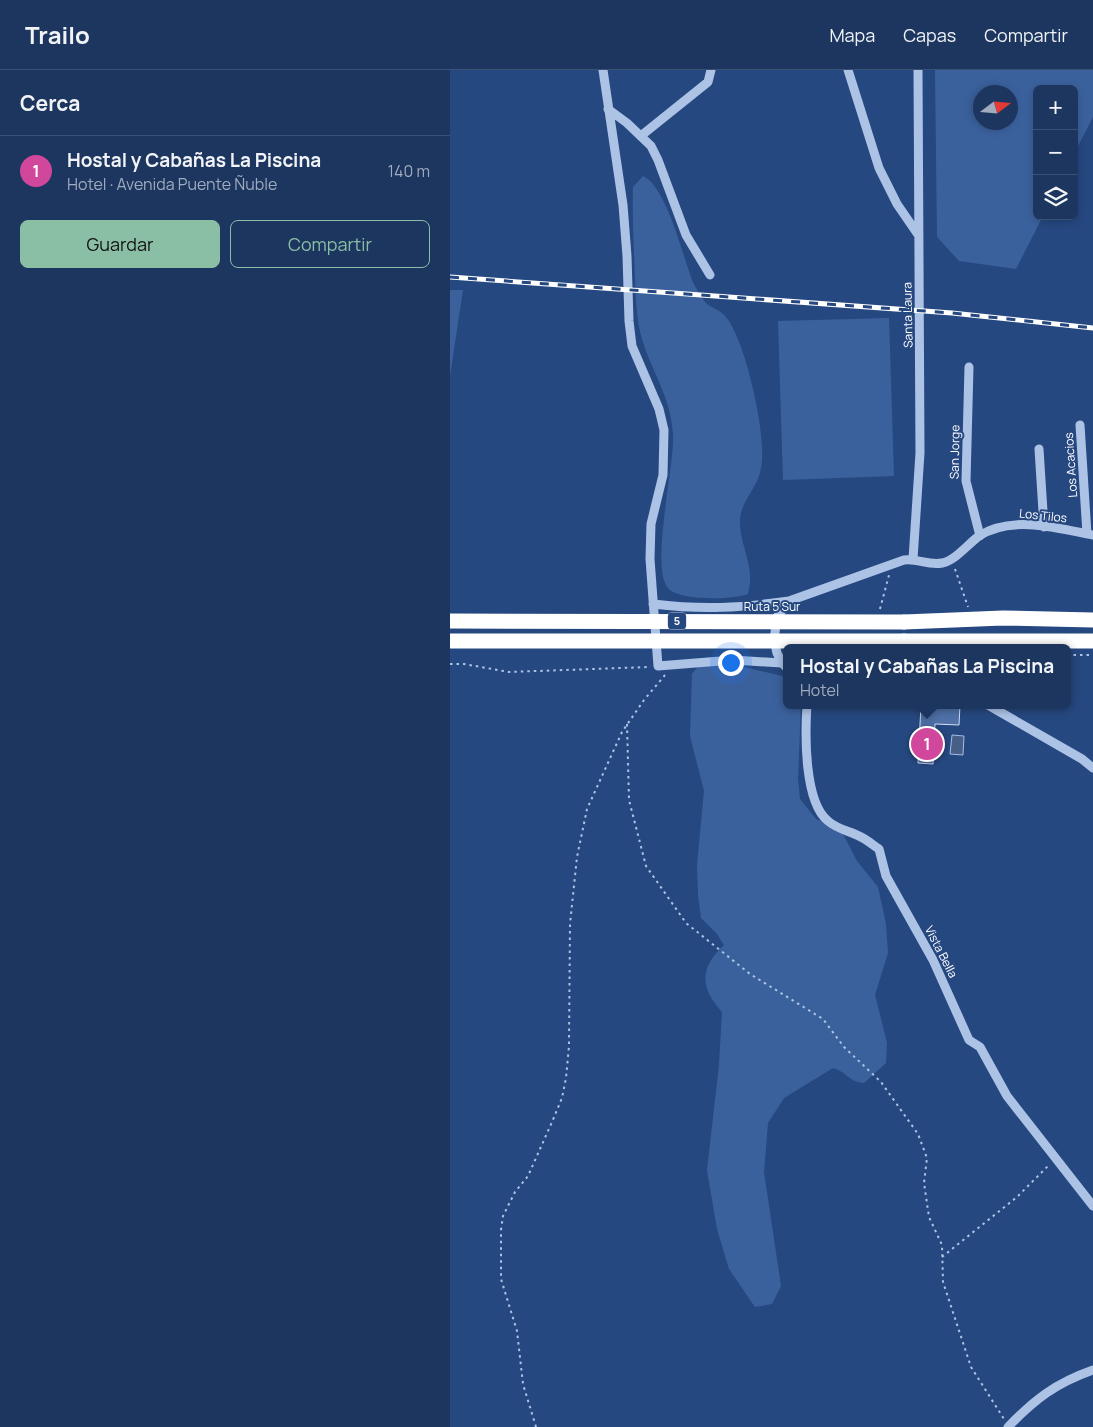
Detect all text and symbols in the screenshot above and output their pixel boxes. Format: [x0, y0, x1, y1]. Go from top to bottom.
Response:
text: Trailo [25, 18, 90, 51]
text: Mapa [829, 23, 875, 47]
text: Capas [903, 23, 956, 47]
text: Compartir [984, 23, 1068, 47]
north arrow [973, 85, 1018, 130]
map controls [1033, 85, 1078, 220]
button: + [1033, 85, 1078, 130]
text: Cerca [20, 89, 80, 117]
button: − [1033, 130, 1078, 175]
text: Hostal y Cabañas La Piscina [67, 147, 321, 173]
text: 1 [32, 160, 40, 182]
text: 140 m [388, 160, 430, 182]
text: Hotel · Avenida Puente Ñuble [67, 173, 277, 195]
button: layers [1033, 175, 1078, 220]
button: Guardar [20, 220, 220, 268]
button: Compartir [230, 220, 430, 268]
street label: Santa Laura [898, 282, 917, 348]
street label: San Jorge [946, 425, 963, 479]
street label: Los Acacios [1060, 432, 1081, 498]
street label: Los Tilos [1018, 505, 1068, 526]
street label: Ruta 5 Sur [744, 598, 801, 615]
road number: 5 [668, 612, 686, 630]
popup [783, 644, 1071, 709]
your location [718, 650, 744, 676]
text: Hostal y Cabañas La Piscina [800, 653, 1054, 679]
text: Hotel [800, 679, 839, 701]
pin: 1 [911, 725, 943, 763]
street label: Vista Bella [921, 923, 962, 981]

